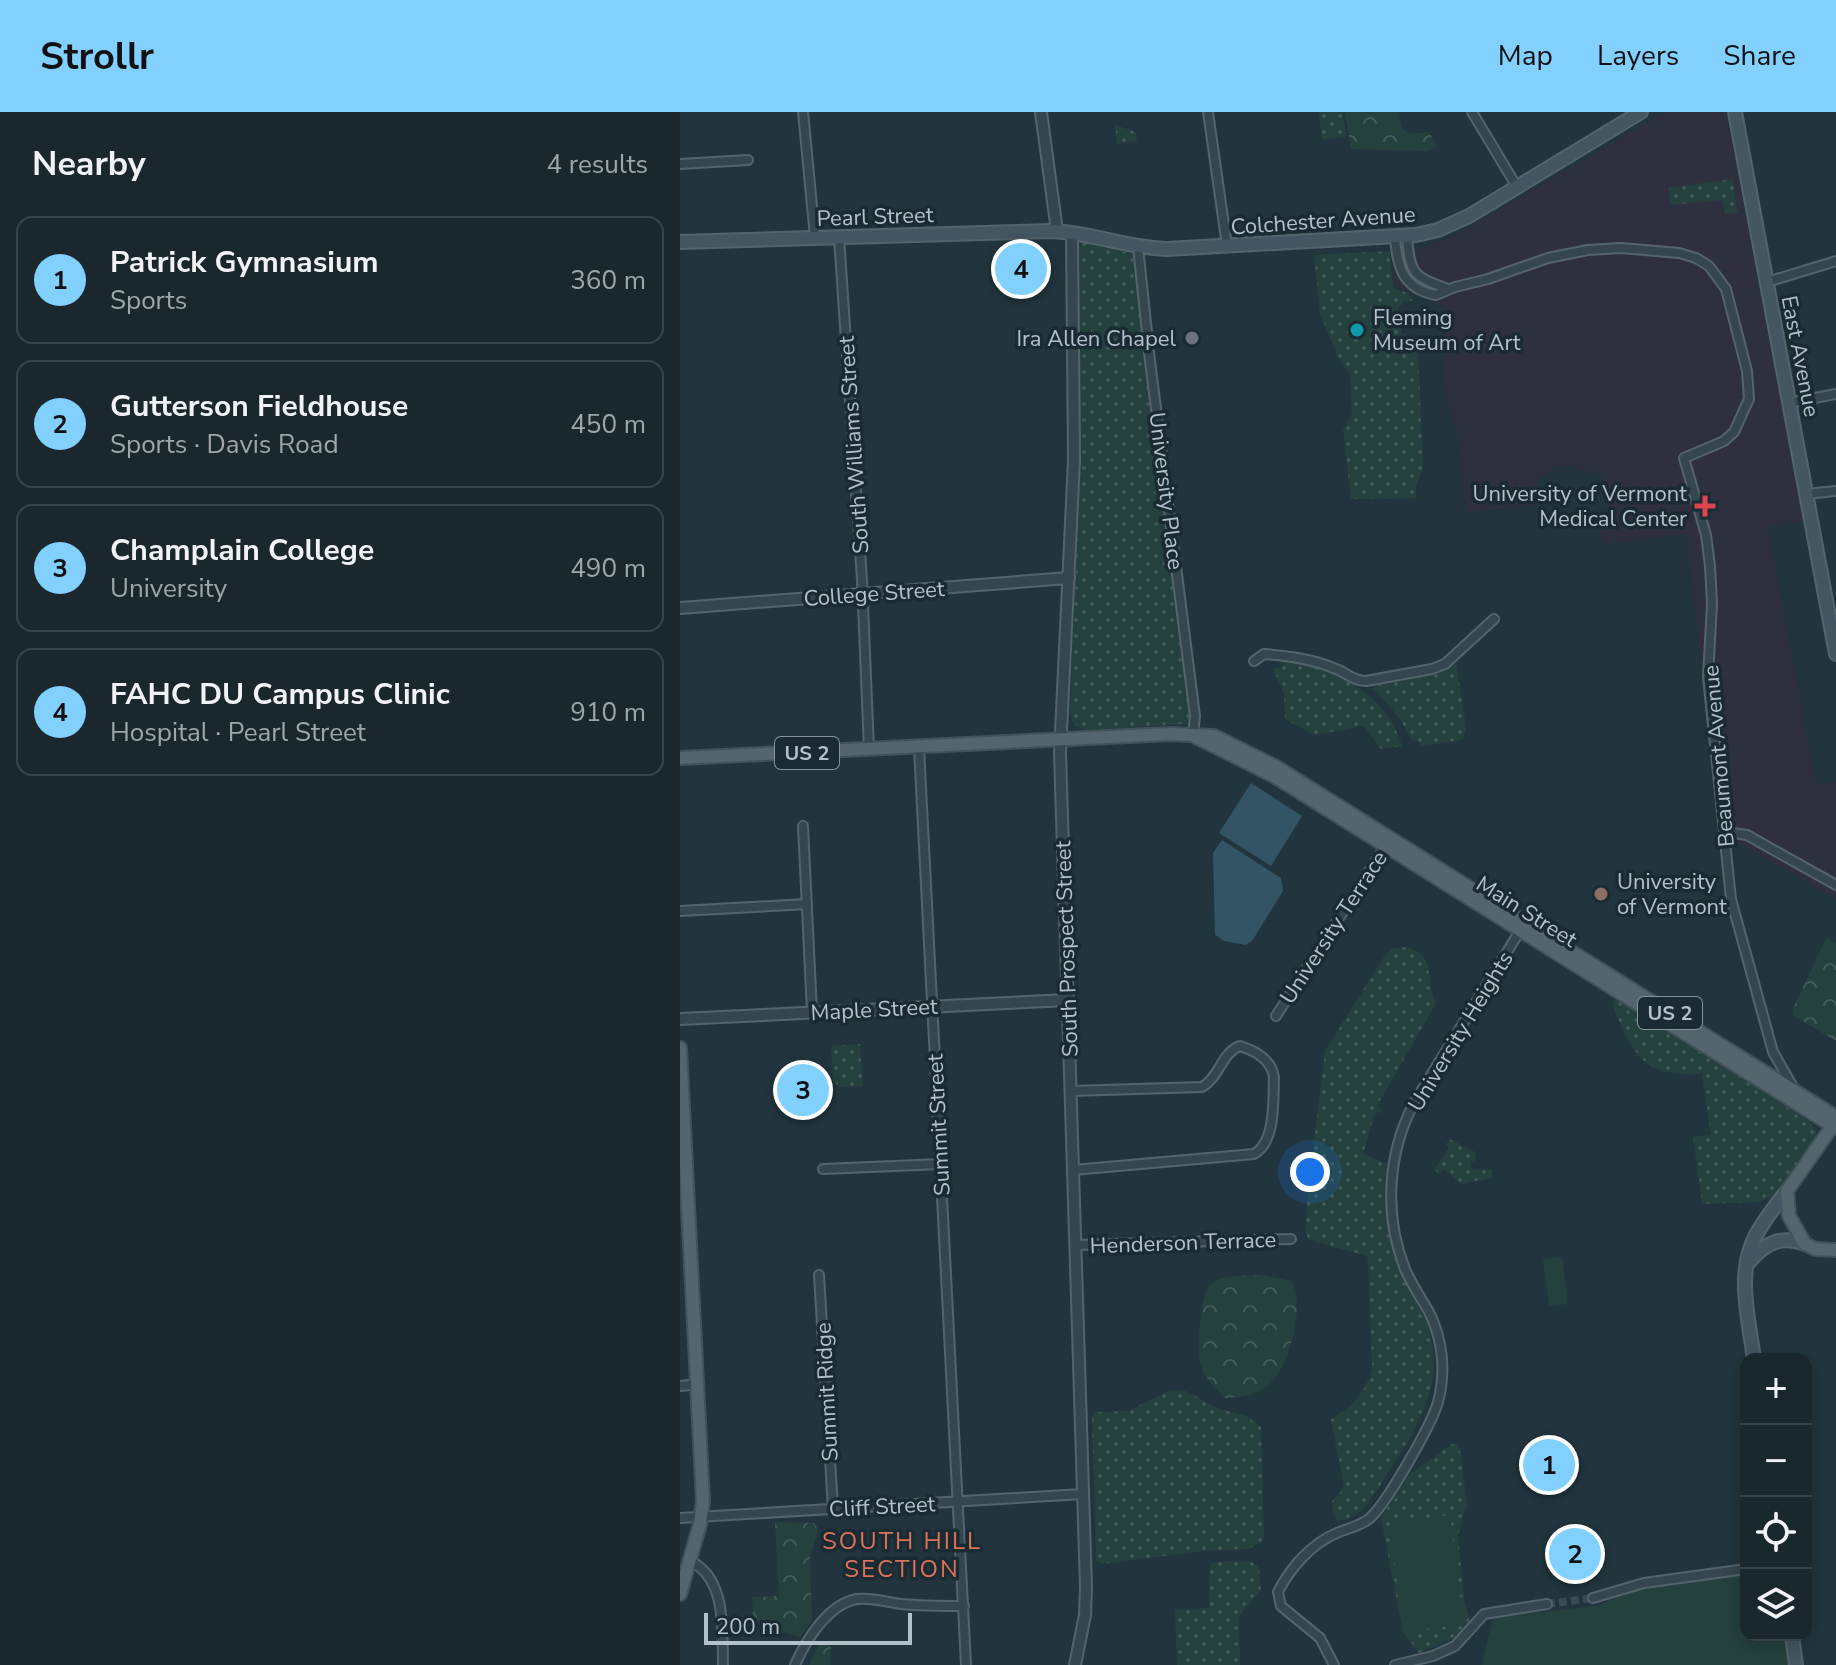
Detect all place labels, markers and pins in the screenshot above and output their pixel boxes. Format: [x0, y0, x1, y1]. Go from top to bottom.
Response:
pin: 4 [995, 239, 1047, 299]
place label: Fleming Museum of Art [1373, 303, 1521, 358]
marker: Fleming Museum of Art [1348, 321, 1366, 339]
place label: Ira Allen Chapel [1016, 324, 1176, 354]
marker: Ira Allen Chapel [1183, 329, 1201, 347]
place label: University of Vermont Medical Center [1472, 479, 1687, 534]
marker: University of Vermont Medical Center [1694, 495, 1716, 517]
place label: University of Vermont [1617, 867, 1727, 922]
marker: University of Vermont [1592, 885, 1610, 903]
pin: 3 [777, 1060, 829, 1120]
pin: 1 [1523, 1435, 1575, 1495]
pin: 2 [1549, 1524, 1601, 1584]

